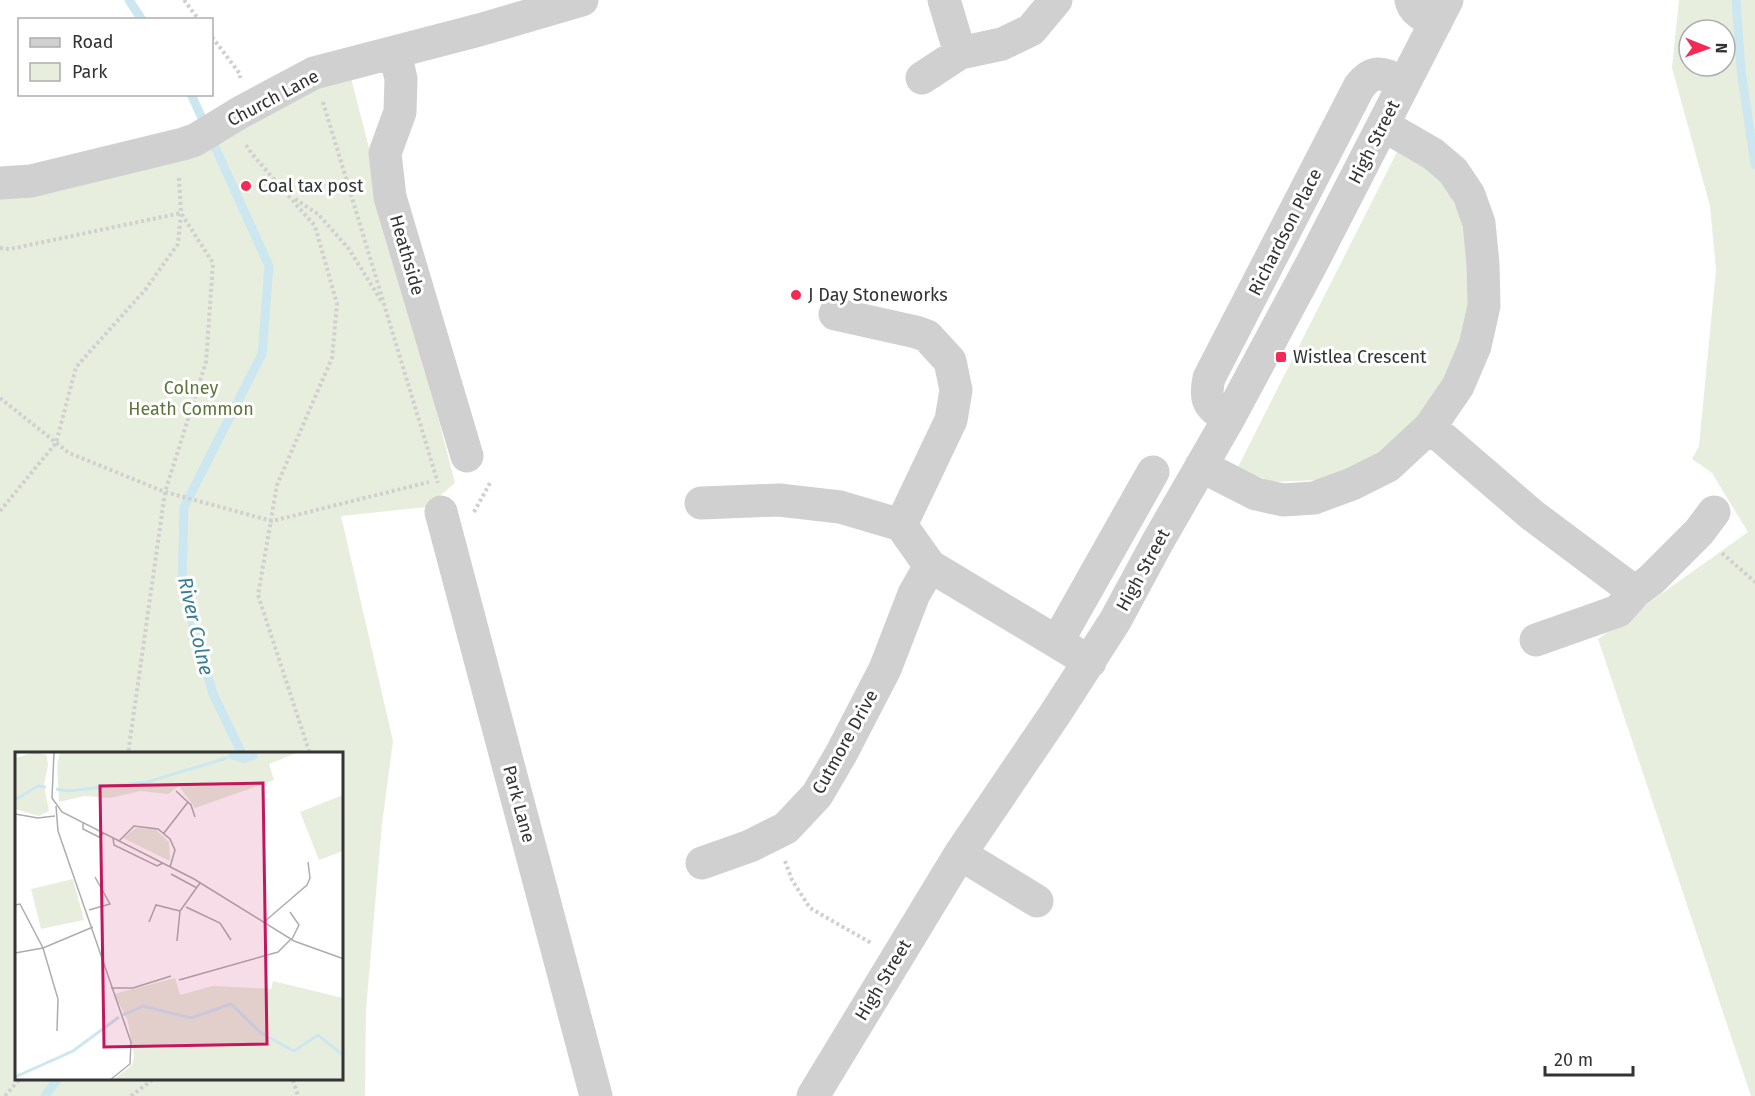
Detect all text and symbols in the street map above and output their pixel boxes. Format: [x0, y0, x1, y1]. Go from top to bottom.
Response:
legend [18, 18, 213, 96]
north arrow [1677, 18, 1737, 78]
text: Road [72, 31, 114, 53]
text: N [1712, 43, 1731, 54]
text: Park [72, 61, 108, 83]
street label: Church Lane [224, 65, 322, 131]
street label: High Street [1344, 96, 1405, 187]
street label: Richardson Place [1244, 165, 1326, 299]
place label: Coal tax post [258, 175, 364, 197]
marker: Coal tax post [239, 179, 253, 193]
street label: Heathside [385, 212, 429, 298]
place label: J Day Stoneworks [808, 284, 948, 306]
marker: J Day Stoneworks [789, 288, 803, 302]
place label: Wistlea Crescent [1293, 346, 1427, 368]
marker: Wistlea Crescent [1274, 350, 1288, 364]
park label: Colney Heath Common [128, 377, 254, 420]
street label: High Street [1111, 525, 1175, 615]
water label: River Colne [173, 574, 219, 678]
street label: Cutmore Drive [807, 686, 883, 798]
inset map [15, 752, 344, 1081]
street label: Park Lane [498, 763, 540, 845]
street label: High Street [850, 935, 916, 1025]
scale bar [1545, 1039, 1634, 1077]
text: 20 m [1554, 1049, 1593, 1071]

